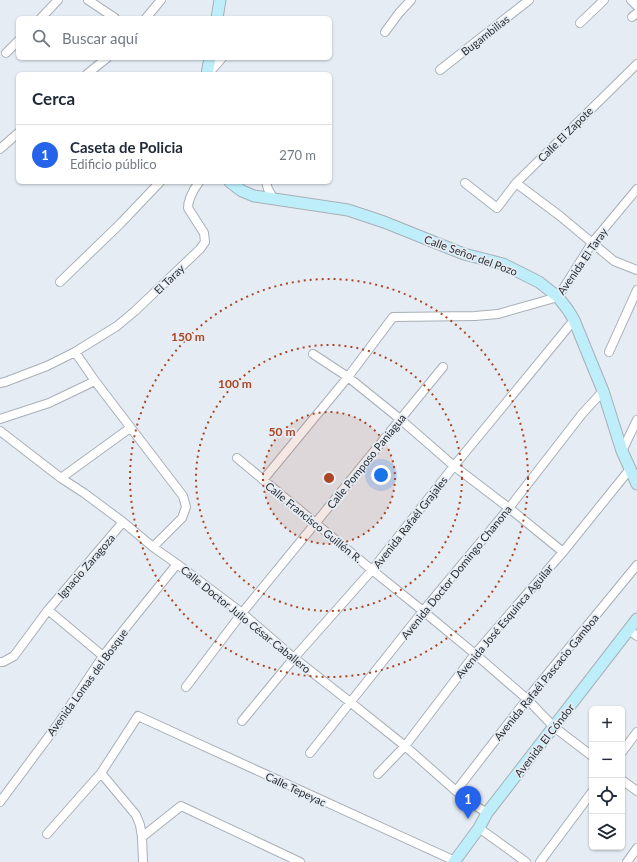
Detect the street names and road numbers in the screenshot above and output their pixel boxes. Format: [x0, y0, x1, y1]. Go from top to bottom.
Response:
street label: Bugambilias [458, 12, 512, 58]
street label: Calle El Zapote [535, 104, 595, 164]
street label: Avenida El Taray [554, 225, 610, 297]
street label: Calle Señor del Pozo [423, 232, 519, 278]
street label: El Taray [151, 261, 187, 297]
street label: Calle Pomposo Paniagua [324, 411, 408, 511]
street label: Avenida Rafaél Grajales [370, 473, 450, 570]
street label: Calle Francisco Guillén R. [263, 479, 365, 565]
street label: Avenida Doctor Domingo Chanona [398, 503, 514, 641]
street label: Ignacio Zaragoza [55, 531, 117, 601]
street label: Avenida José Esquinca Aguilar [453, 561, 555, 681]
street label: Calle Doctor Julio César Caballero [179, 563, 313, 675]
street label: Avenida Rafaél Pascacio Gamboa [491, 611, 601, 743]
street label: Avenida Lomas del Bosque [44, 626, 130, 738]
street label: Avenida El Cóndor [511, 701, 577, 779]
street label: Calle Tepeyac [264, 769, 328, 809]

